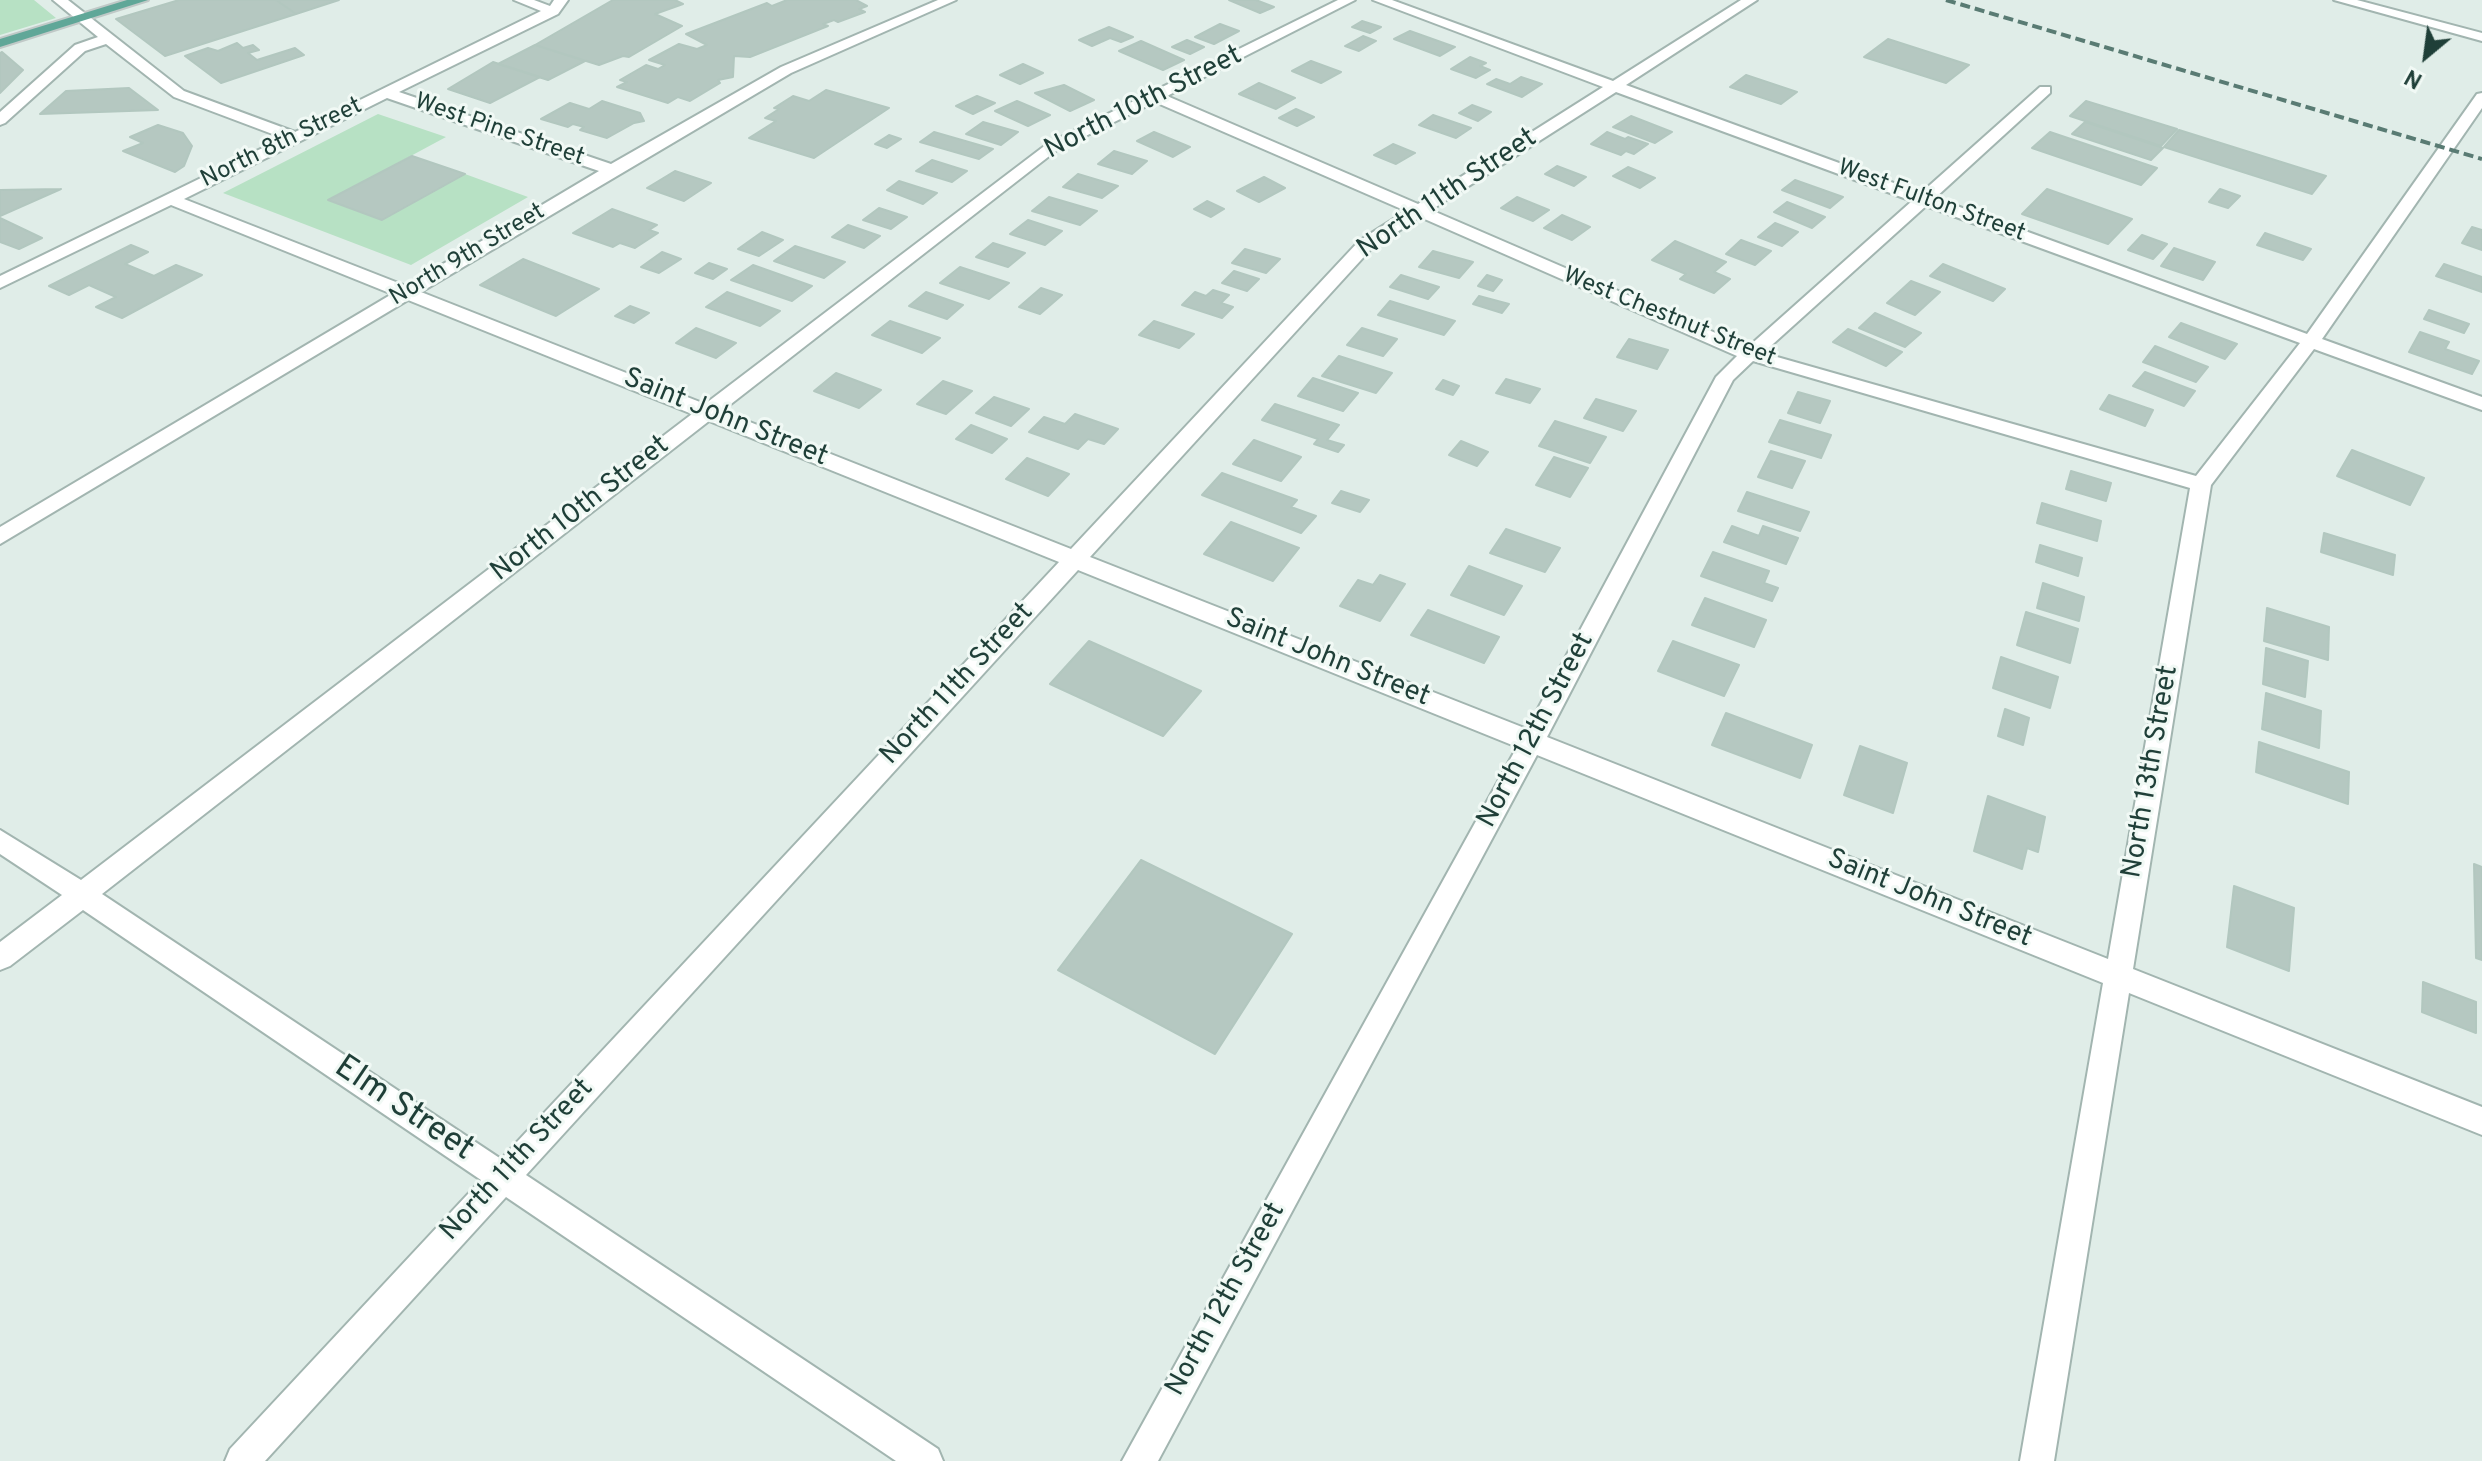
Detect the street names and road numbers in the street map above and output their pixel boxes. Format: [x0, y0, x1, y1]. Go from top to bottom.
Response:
street label: North 10th Street [1040, 40, 1248, 168]
street label: West Pine Street [410, 88, 588, 174]
street label: North 8th Street [197, 93, 367, 195]
street label: North 11th Street [1352, 123, 1544, 267]
street label: West Fulton Street [1833, 155, 2029, 249]
street label: North 9th Street [385, 198, 551, 314]
street label: West Chestnut Street [1558, 262, 1780, 374]
street label: Saint John Street [618, 363, 832, 475]
street label: North 10th Street [485, 430, 677, 590]
street label: North 11th Street [874, 597, 1042, 773]
street label: Saint John Street [1220, 603, 1434, 715]
street label: North 12th Street [1471, 628, 1603, 834]
street label: North 13th Street [2117, 663, 2187, 881]
street label: Saint John Street [1822, 844, 2036, 956]
street label: Elm Street [325, 1048, 481, 1172]
street label: North 11th Street [434, 1073, 602, 1249]
street label: North 12th Street [1160, 1197, 1294, 1403]

